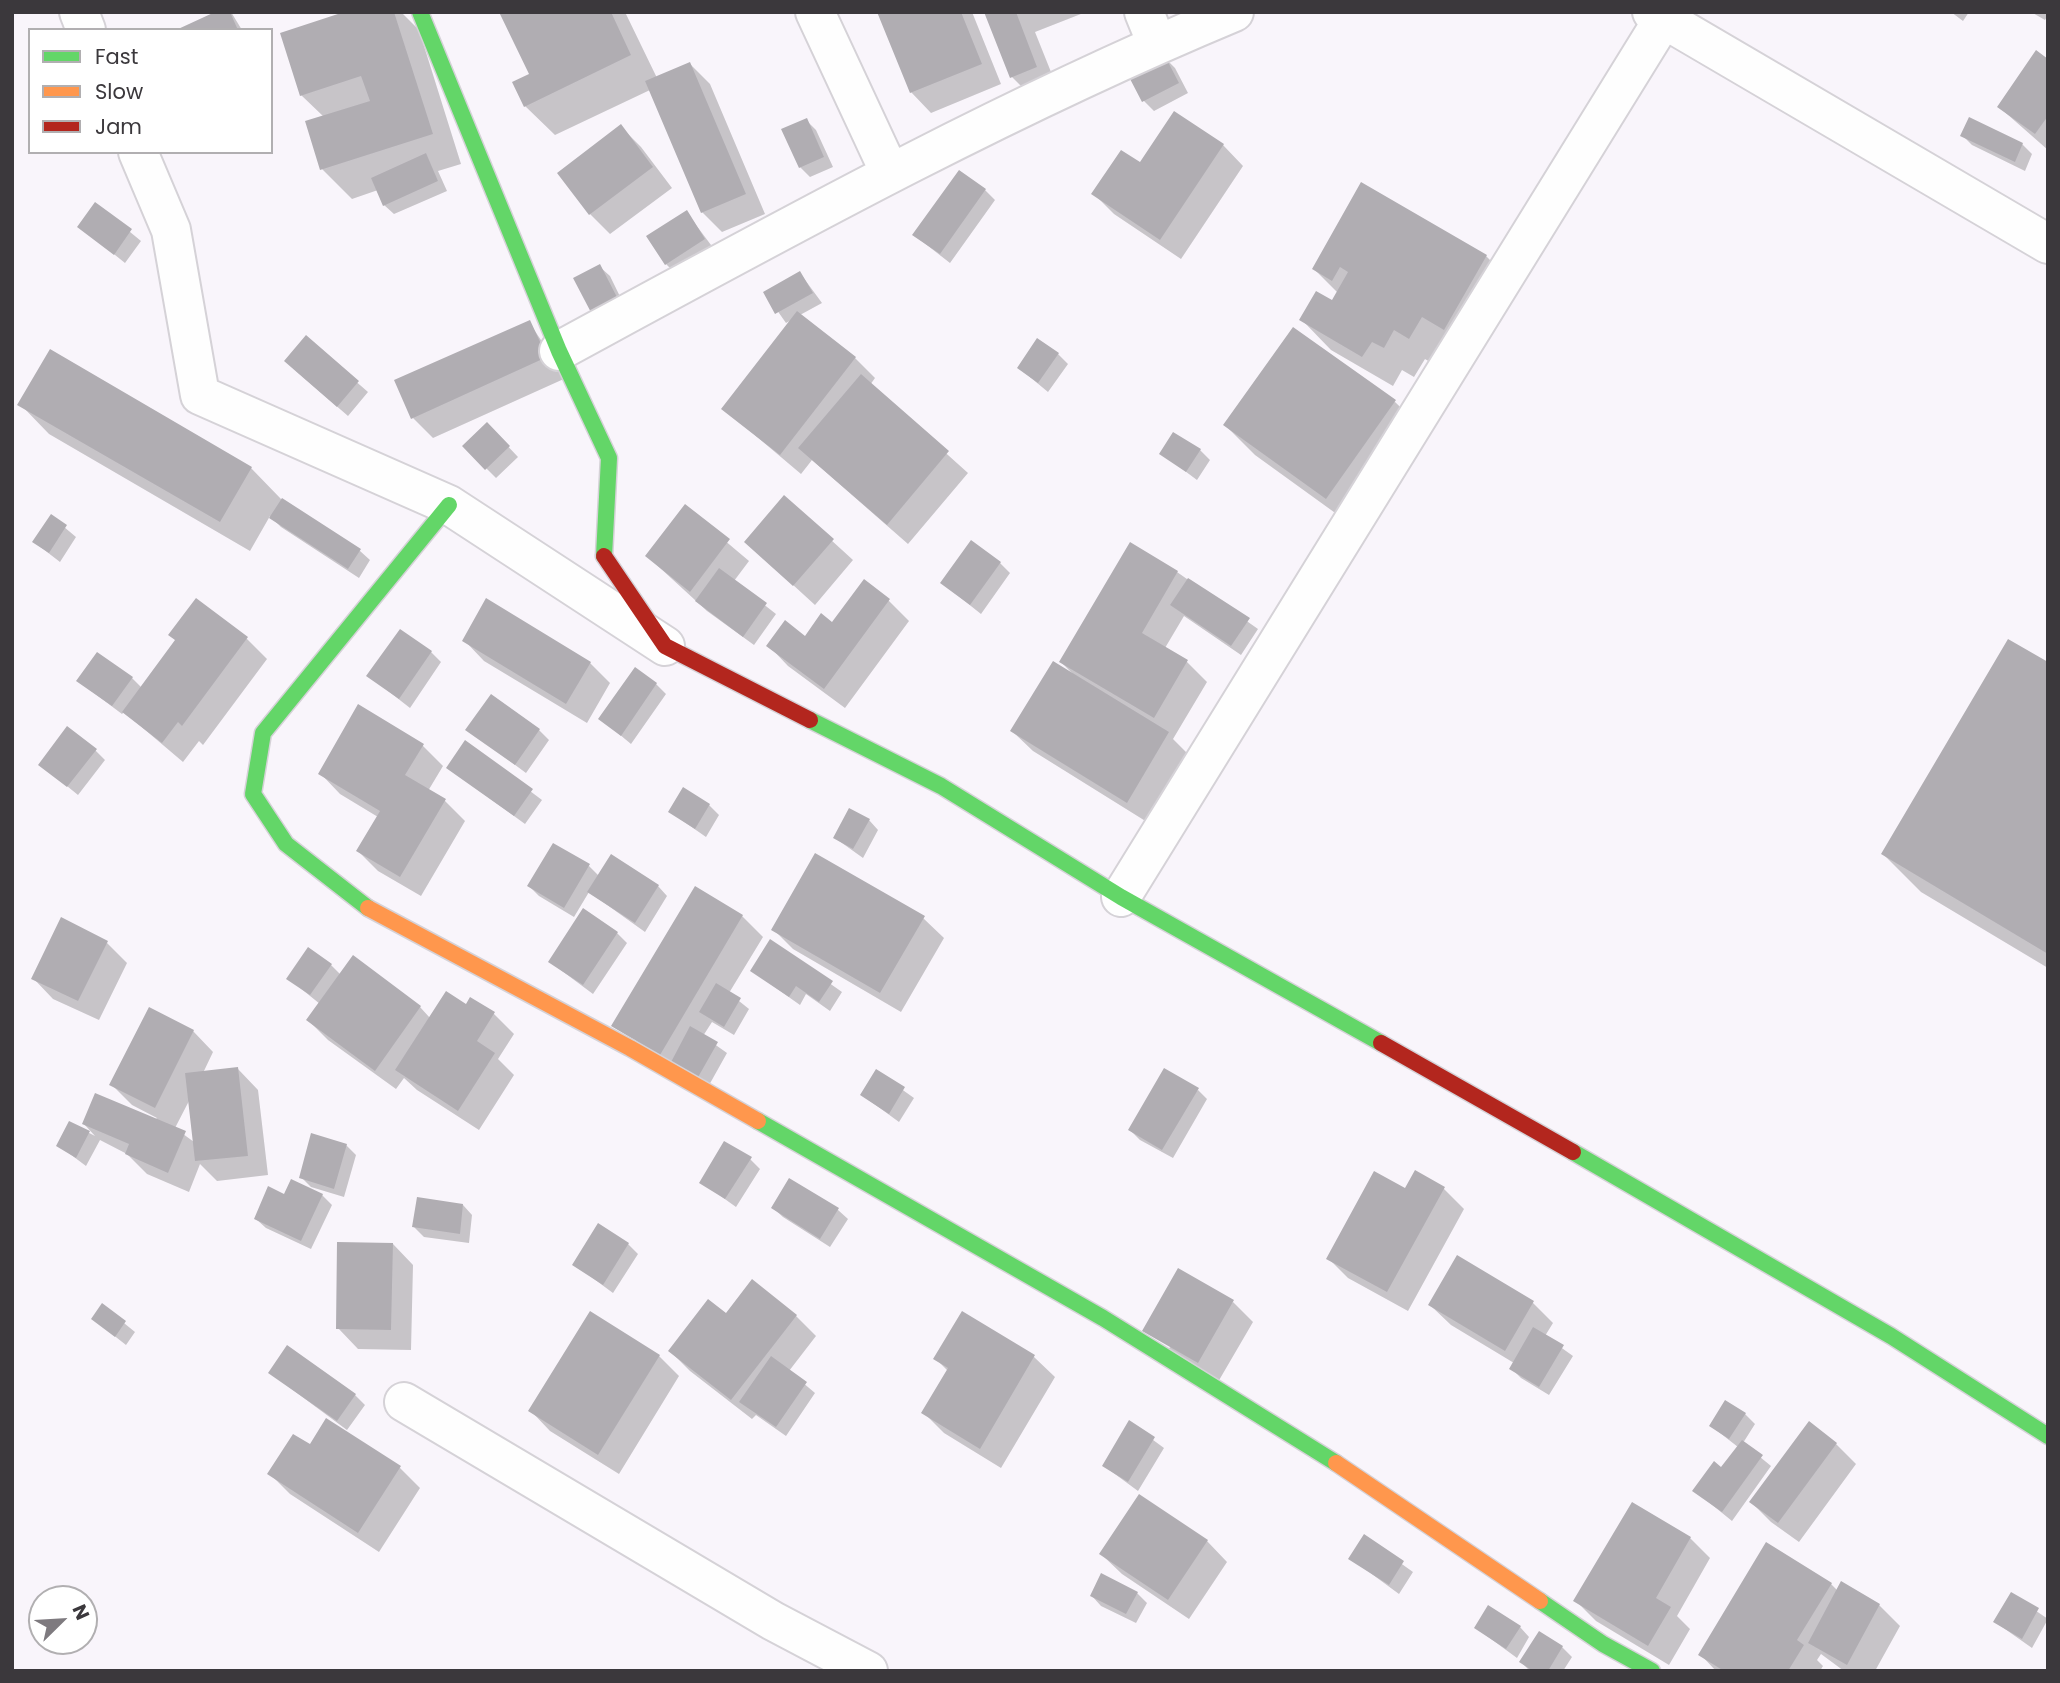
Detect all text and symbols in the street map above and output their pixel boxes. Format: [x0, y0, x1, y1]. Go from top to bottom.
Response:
legend [28, 28, 273, 154]
text: Fast [95, 42, 138, 71]
text: Slow [95, 77, 143, 106]
text: Jam [95, 112, 142, 141]
north arrow [28, 1585, 98, 1655]
text: N [66, 1600, 96, 1624]

